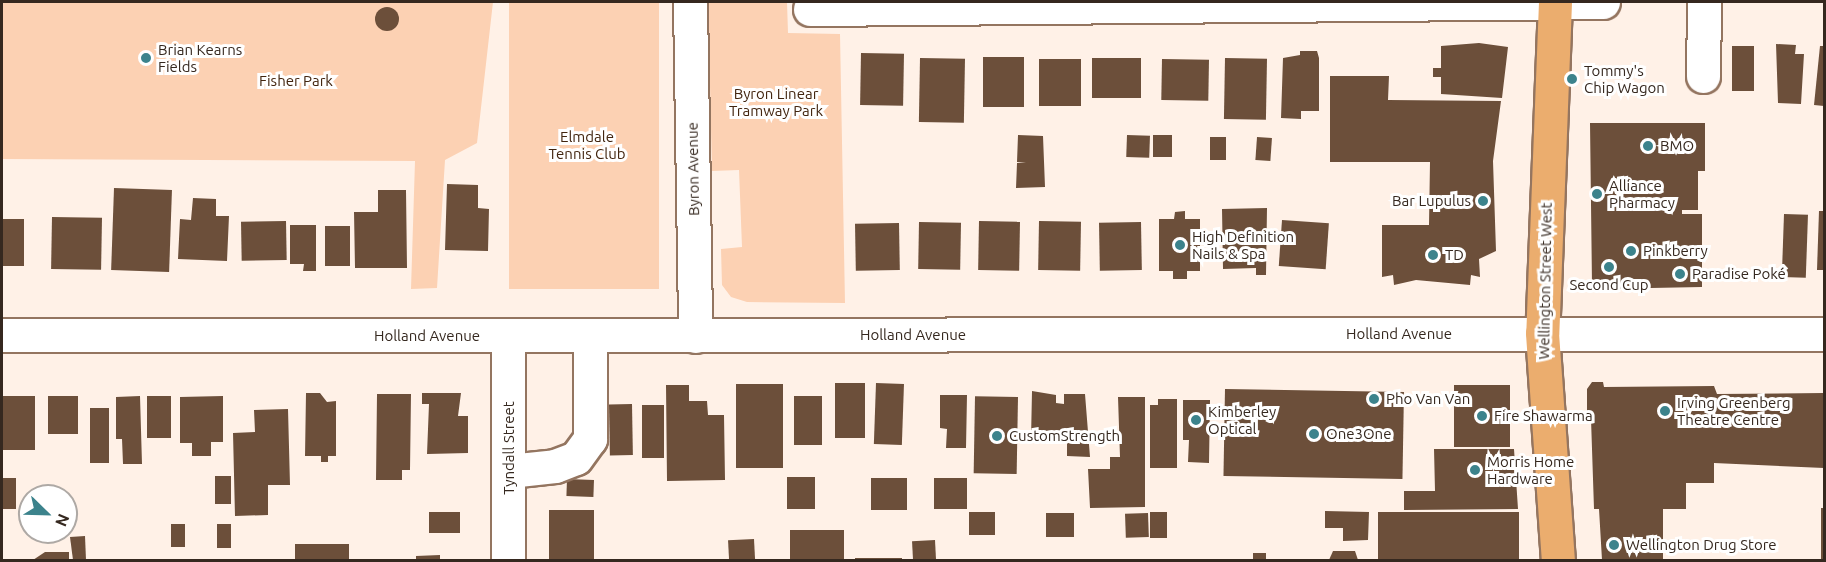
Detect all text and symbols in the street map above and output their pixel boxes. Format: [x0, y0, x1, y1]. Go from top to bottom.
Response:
place label: Brian Kearns Fields [158, 40, 242, 75]
marker: Brian Kearns Fields [139, 51, 153, 65]
place label: Tommy's Chip Wagon [1584, 61, 1665, 96]
park label: Fisher Park [259, 72, 333, 90]
marker: Tommy's Chip Wagon [1565, 72, 1579, 86]
park label: Byron Linear Tramway Park [729, 84, 823, 119]
street label: Byron Avenue [683, 122, 703, 216]
park label: Elmdale Tennis Club [548, 127, 626, 162]
place label: BMO [1660, 137, 1694, 155]
marker: BMO [1641, 139, 1655, 153]
place label: Alliance Pharmacy [1609, 176, 1675, 211]
marker: Alliance Pharmacy [1590, 187, 1604, 201]
place label: Bar Lupulus [1392, 192, 1471, 210]
marker: Bar Lupulus [1476, 194, 1490, 208]
street label: Wellington Street West [1535, 202, 1555, 360]
place label: High Definition Nails & Spa [1192, 227, 1294, 262]
marker: High Definition Nails & Spa [1173, 238, 1187, 252]
place label: Pinkberry [1643, 242, 1708, 260]
marker: Pinkberry [1624, 244, 1638, 258]
place label: TD [1445, 246, 1464, 264]
marker: TD [1426, 248, 1440, 262]
marker: Second Cup [1602, 260, 1616, 274]
place label: Paradise Poké [1692, 265, 1786, 283]
marker: Paradise Poké [1673, 267, 1687, 281]
place label: Second Cup [1569, 276, 1649, 294]
street label: Holland Avenue [1346, 325, 1452, 343]
street label: Holland Avenue [860, 326, 966, 344]
street label: Holland Avenue [374, 327, 480, 345]
place label: Pho Van Van [1386, 390, 1470, 408]
marker: Pho Van Van [1367, 392, 1381, 406]
place label: Irving Greenberg Theatre Centre [1677, 393, 1791, 428]
street label: Tyndall Street [500, 401, 518, 495]
place label: Kimberley Optical [1208, 402, 1276, 437]
marker: Irving Greenberg Theatre Centre [1658, 404, 1672, 418]
place label: Fire Shawarma [1494, 407, 1593, 425]
marker: Fire Shawarma [1475, 409, 1489, 423]
marker: Kimberley Optical [1189, 413, 1203, 427]
place label: One3One [1326, 425, 1391, 443]
place label: CustomStrength [1009, 427, 1120, 445]
marker: One3One [1307, 427, 1321, 441]
marker: CustomStrength [990, 429, 1004, 443]
place label: Morris Home Hardware [1487, 452, 1574, 487]
marker: Morris Home Hardware [1468, 463, 1482, 477]
north arrow [18, 484, 78, 544]
text: N [52, 511, 73, 529]
place label: Wellington Drug Store [1626, 536, 1777, 554]
marker: Wellington Drug Store [1607, 538, 1621, 552]

